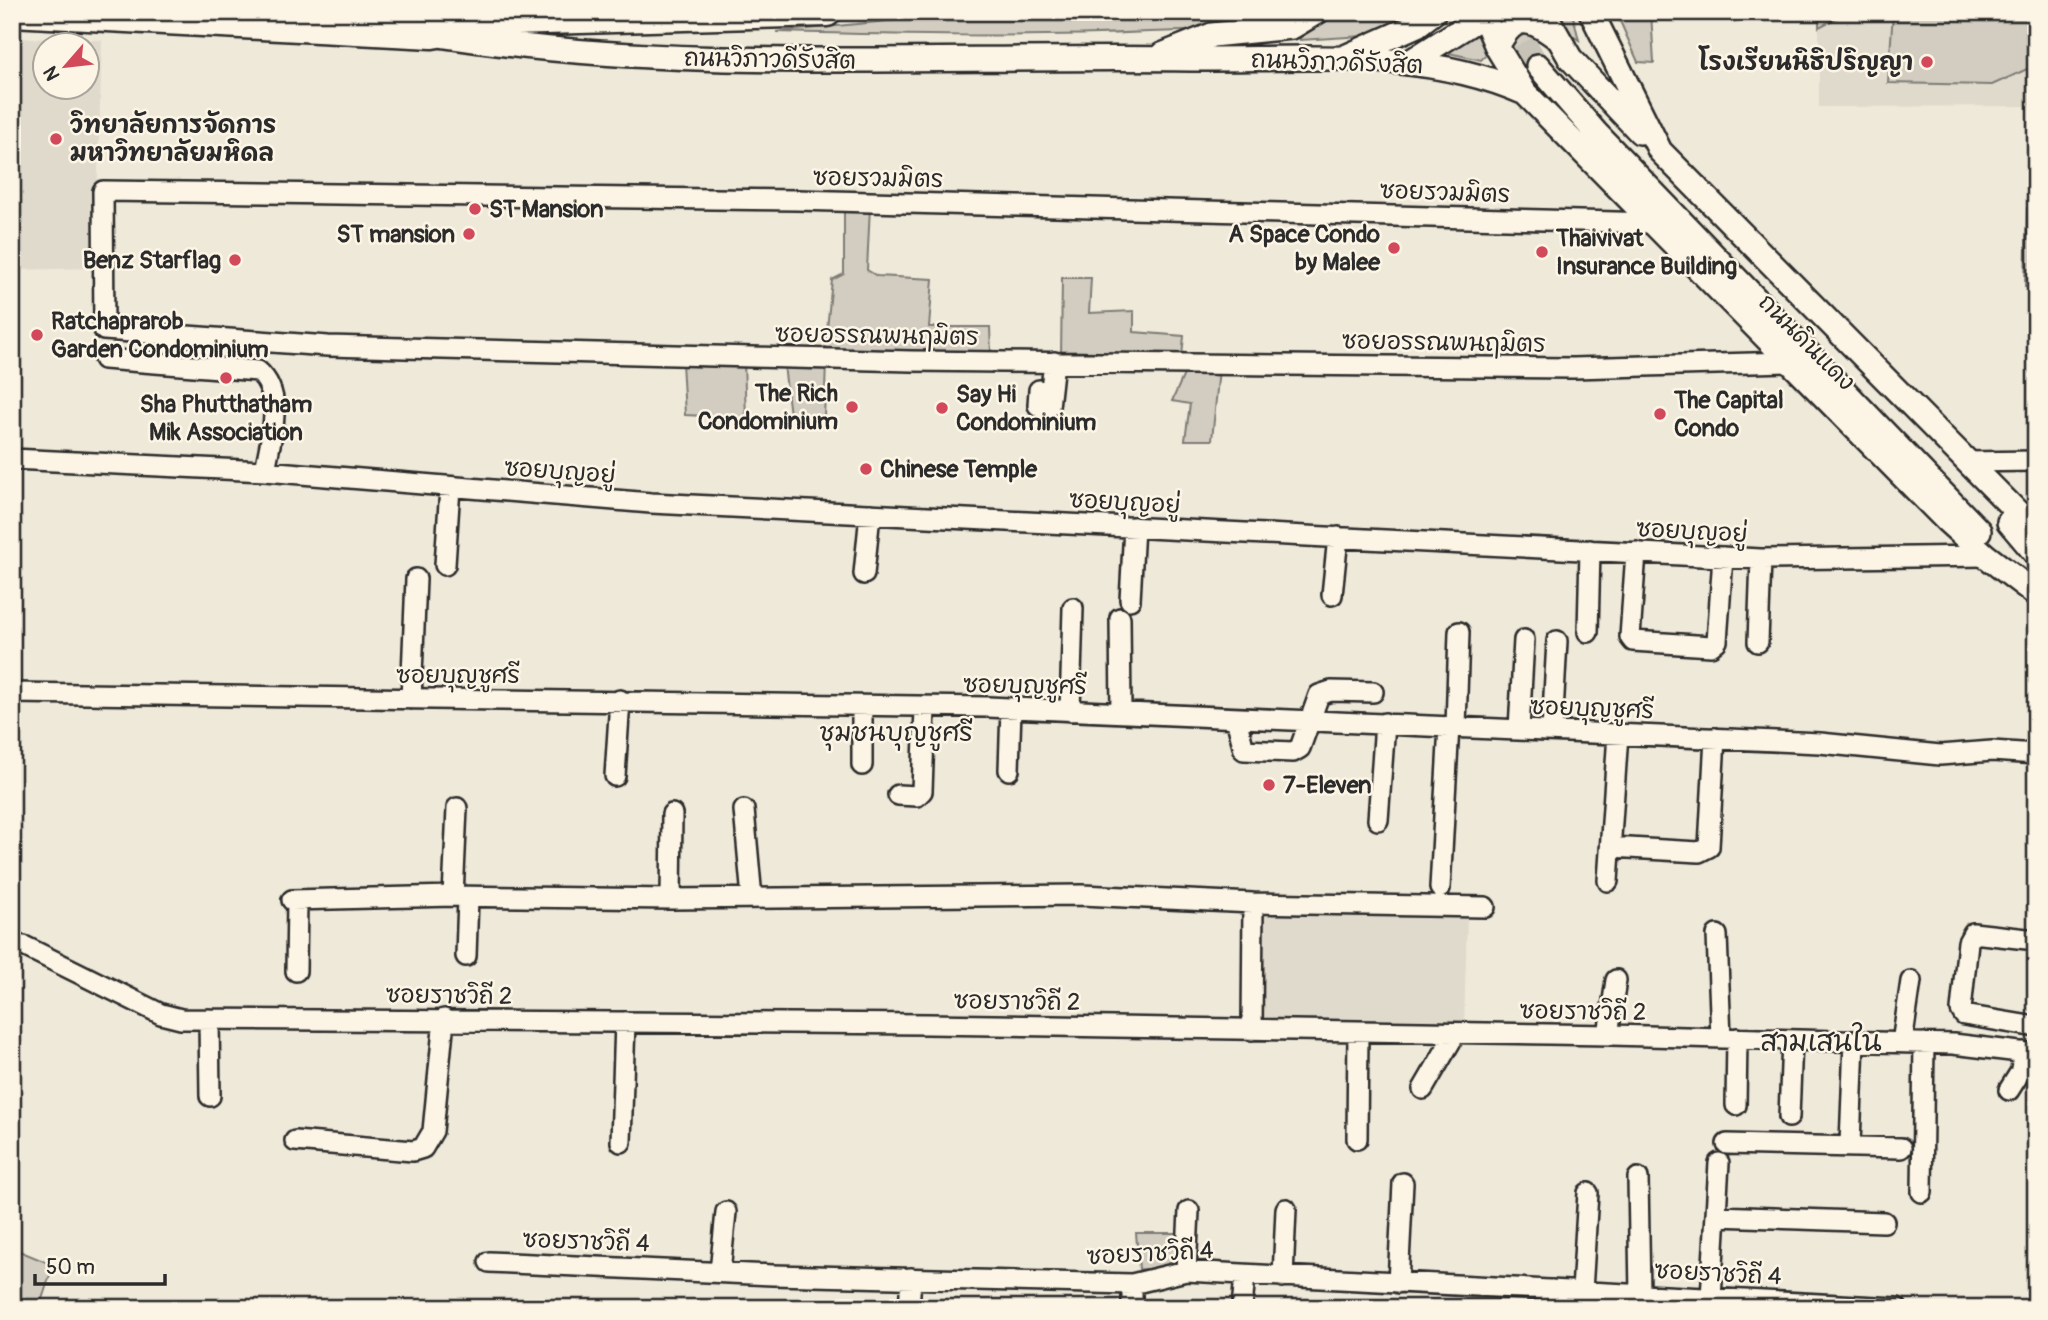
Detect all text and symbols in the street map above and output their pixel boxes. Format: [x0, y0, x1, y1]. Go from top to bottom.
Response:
north arrow [32, 32, 102, 102]
street label: ถนนวิภาวดีรังสิต [684, 42, 856, 76]
street label: ถนนวิภาวดีรังสิต [1250, 44, 1424, 80]
place label: โรงเรียนนิธิปริญญา [1698, 45, 1913, 77]
marker: โรงเรียนนิธิปริญญา [1919, 54, 1935, 70]
text: N [38, 62, 65, 85]
place label: วิทยาลัยการจัดการ มหาวิทยาลัยมหิดล [70, 110, 276, 168]
marker: วิทยาลัยการจัดการ มหาวิทยาลัยมหิดล [48, 131, 64, 147]
street label: ซอยรวมมิตร [813, 163, 943, 194]
street label: ซอยรวมมิตร [1379, 176, 1511, 209]
place label: ST Mansion [489, 195, 604, 224]
marker: ST Mansion [467, 201, 483, 217]
place label: ST mansion [336, 220, 455, 249]
place label: A Space Condo by Malee [1228, 220, 1381, 277]
place label: Thaivivat Insurance Building [1555, 224, 1737, 281]
marker: ST mansion [461, 226, 477, 242]
marker: A Space Condo by Malee [1386, 240, 1402, 256]
marker: Thaivivat Insurance Building [1534, 244, 1550, 260]
place label: Benz Starflag [83, 246, 221, 275]
marker: Benz Starflag [227, 252, 243, 268]
street label: ถนนดินแดง [1752, 288, 1861, 397]
place label: Ratchaprarob Garden Condominium [51, 307, 269, 364]
street label: ซอยอรรณพนฤมิตร [775, 319, 979, 353]
street label: ซอยอรรณพนฤมิตร [1342, 326, 1546, 360]
marker: Ratchaprarob Garden Condominium [29, 327, 45, 343]
marker: Sha Phutthatham Mik Association [218, 370, 234, 386]
place label: The Rich Condominium [698, 379, 838, 436]
place label: Say Hi Condominium [956, 380, 1096, 437]
place label: The Capital Condo [1673, 386, 1784, 443]
place label: Sha Phutthatham Mik Association [140, 390, 312, 447]
marker: The Rich Condominium [844, 399, 860, 415]
marker: Say Hi Condominium [934, 400, 950, 416]
marker: The Capital Condo [1652, 406, 1668, 422]
street label: ซอยบุญอยู่ [503, 452, 617, 493]
place label: Chinese Temple [880, 455, 1038, 484]
marker: Chinese Temple [858, 461, 874, 477]
street label: ซอยบุญอยู่ [1068, 484, 1182, 523]
street label: ซอยบุญอยู่ [1635, 513, 1749, 552]
street label: ซอยบุญชูศรี [396, 660, 520, 693]
street label: ซอยบุญชูศรี [963, 669, 1087, 704]
street label: ซอยบุญชูศรี [1530, 691, 1654, 728]
district label: ชุมชนบุญชูศรี [819, 717, 973, 751]
place label: 7-Eleven [1283, 771, 1372, 800]
marker: 7-Eleven [1261, 777, 1277, 793]
street label: ซอยราชวิถี 2 [385, 979, 513, 1011]
street label: ซอยราชวิถี 2 [953, 985, 1081, 1017]
street label: ซอยราชวิถี 2 [1519, 995, 1647, 1027]
district label: สามเสนใน [1760, 1022, 1882, 1060]
street label: ซอยราชวิถี 4 [522, 1224, 650, 1258]
street label: ซอยราชวิถี 4 [1086, 1235, 1214, 1271]
scale bar [35, 1243, 164, 1287]
text: 50 m [46, 1254, 95, 1281]
street label: ซอยราชวิถี 4 [1654, 1255, 1782, 1291]

